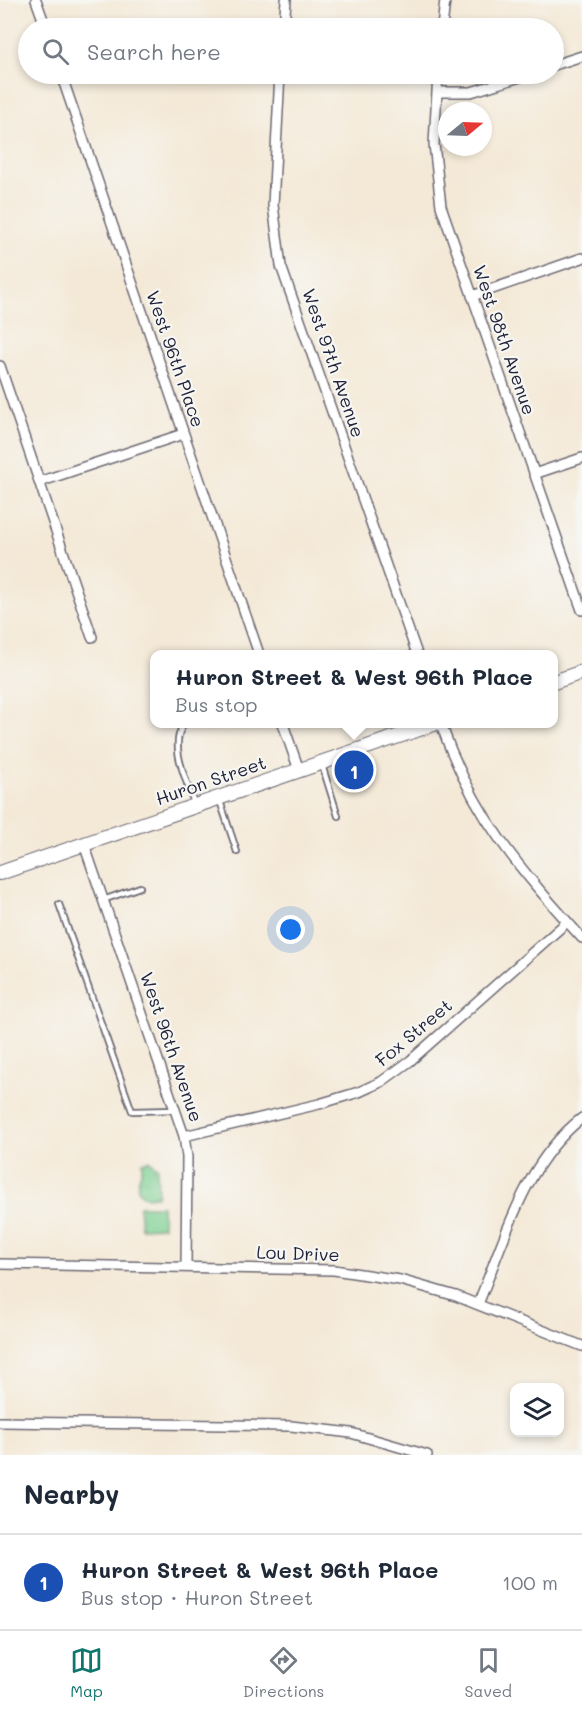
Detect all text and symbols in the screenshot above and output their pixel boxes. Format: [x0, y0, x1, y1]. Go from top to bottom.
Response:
search box [18, 18, 564, 84]
icon: search [39, 35, 72, 68]
text: Search here [87, 37, 221, 66]
north arrow [438, 102, 492, 156]
street label: West 98th Avenue [468, 262, 542, 418]
street label: West 97th Avenue [297, 285, 371, 440]
street label: West 96th Place [141, 287, 211, 430]
popup [150, 650, 558, 728]
text: Huron Street & West 96th Place [175, 662, 533, 691]
text: Bus stop [175, 691, 258, 717]
pin: 1 [334, 748, 374, 792]
street label: Huron Street [152, 750, 269, 810]
your location [276, 915, 305, 944]
street label: West 96th Avenue [135, 969, 209, 1125]
street label: Fox Street [370, 993, 457, 1071]
street label: Lou Drive [256, 1240, 340, 1266]
map controls [510, 1383, 564, 1437]
button: layers [510, 1383, 564, 1437]
text: Nearby [24, 1477, 119, 1511]
text: Huron Street & West 96th Place [81, 1555, 438, 1584]
text: 1 [39, 1569, 48, 1595]
text: 100 m [502, 1569, 558, 1595]
text: Bus stop · Huron Street [81, 1584, 313, 1610]
tab: Map [70, 1644, 103, 1701]
tab: Directions [243, 1644, 324, 1701]
tab: Saved [464, 1644, 512, 1701]

